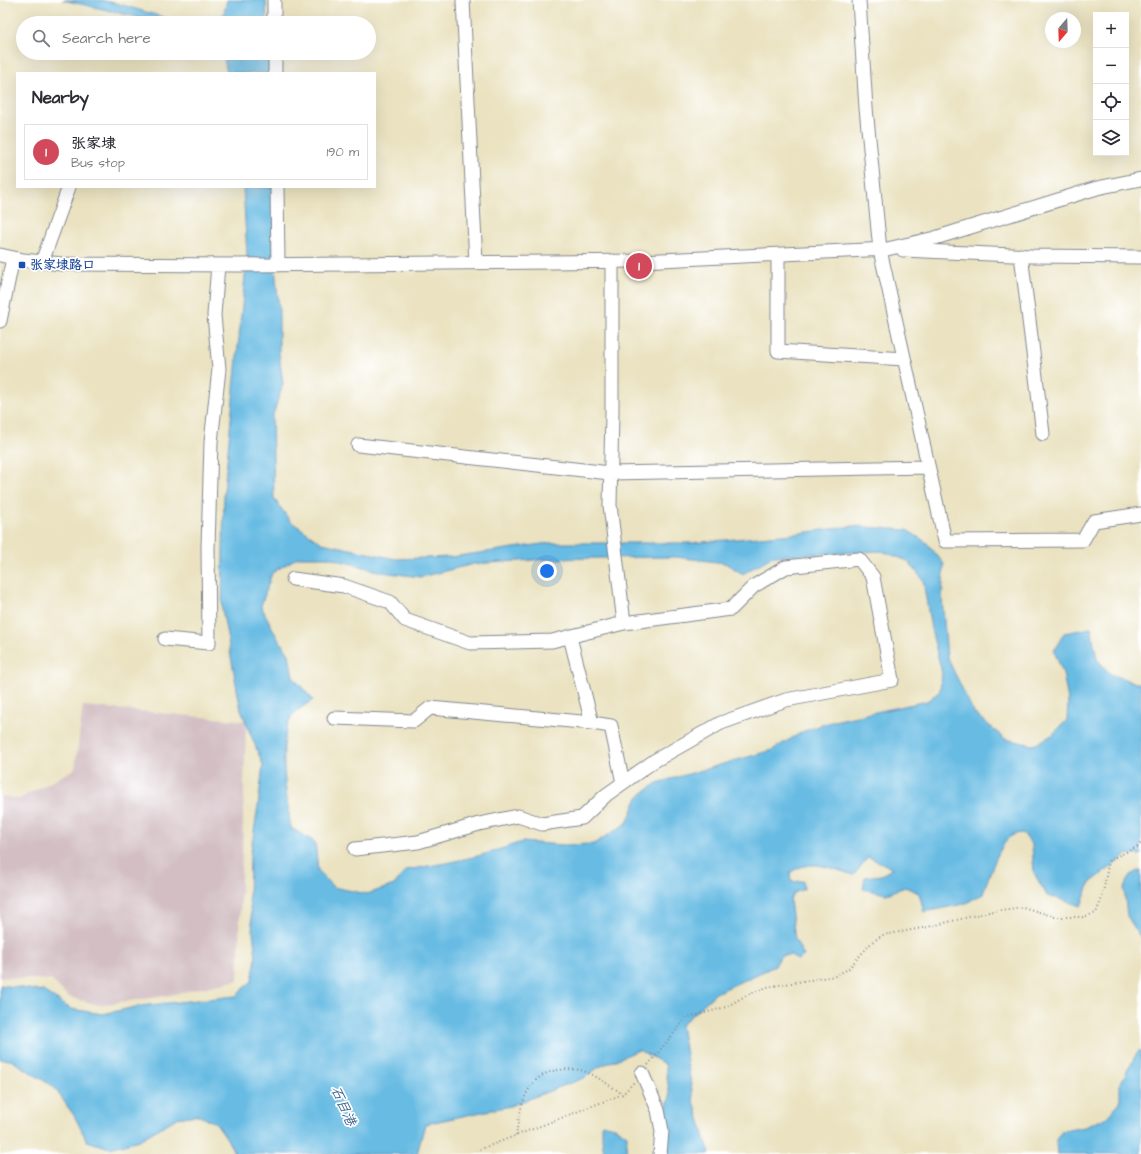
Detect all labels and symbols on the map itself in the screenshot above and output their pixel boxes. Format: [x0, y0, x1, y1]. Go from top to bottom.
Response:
north arrow [1045, 12, 1081, 48]
pin: 1 [626, 251, 652, 281]
place label: 张家埭路口 [30, 256, 95, 274]
marker: 张家埭路口 [17, 260, 27, 270]
your location [537, 561, 557, 581]
water label: 石目港 [325, 1083, 361, 1131]

